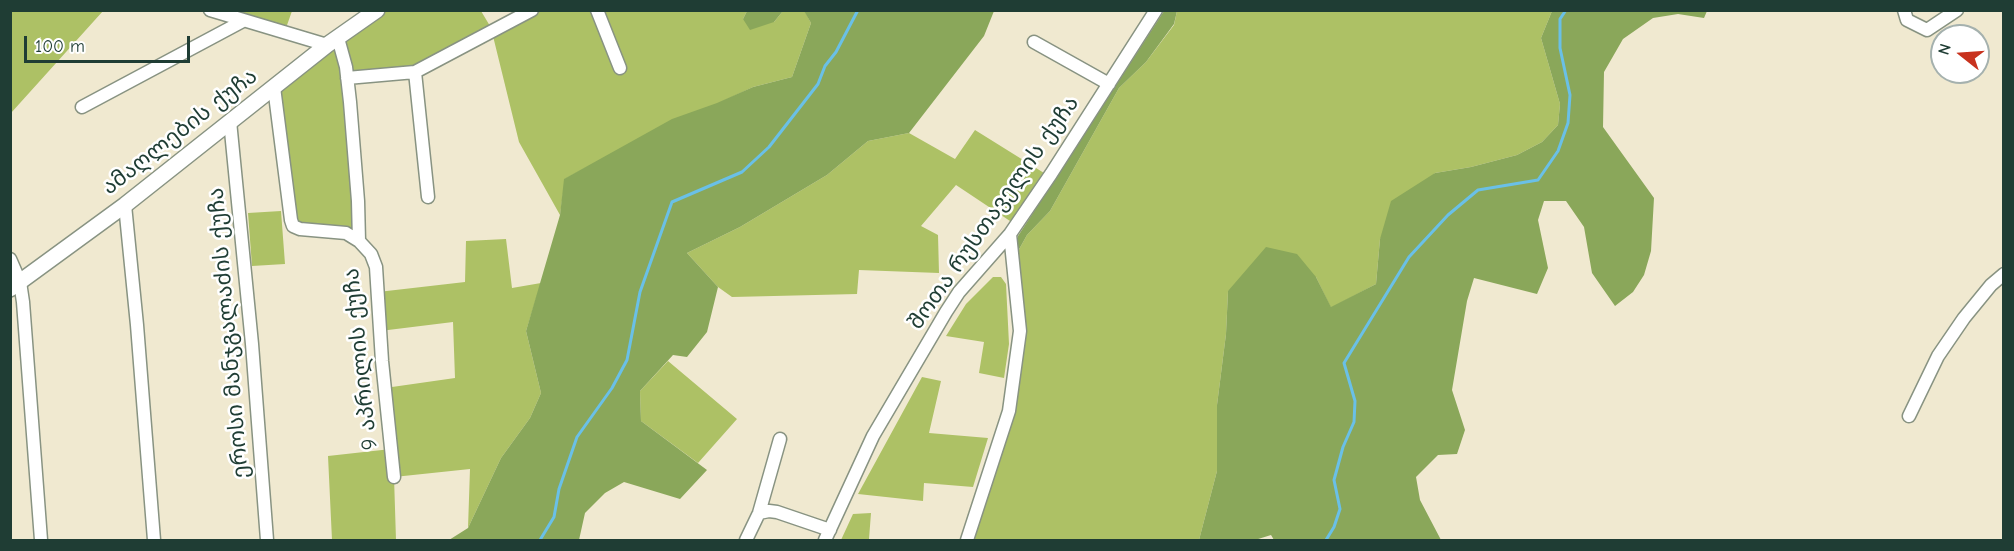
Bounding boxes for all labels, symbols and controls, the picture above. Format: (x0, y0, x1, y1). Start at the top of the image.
scale bar (27, 24, 194, 62)
north arrow (1930, 24, 1990, 84)
text: 100 m (35, 36, 85, 57)
text: N (1935, 42, 1955, 57)
street label: ამაღლების ქუჩა (97, 63, 263, 201)
street label: შოთა რუსთაველის ქუჩა (903, 91, 1085, 335)
street label: ეროსი მანჯგალაძის ქუჩა (203, 187, 255, 479)
street label: 9 აპრილის ქუჩა (338, 267, 384, 451)

